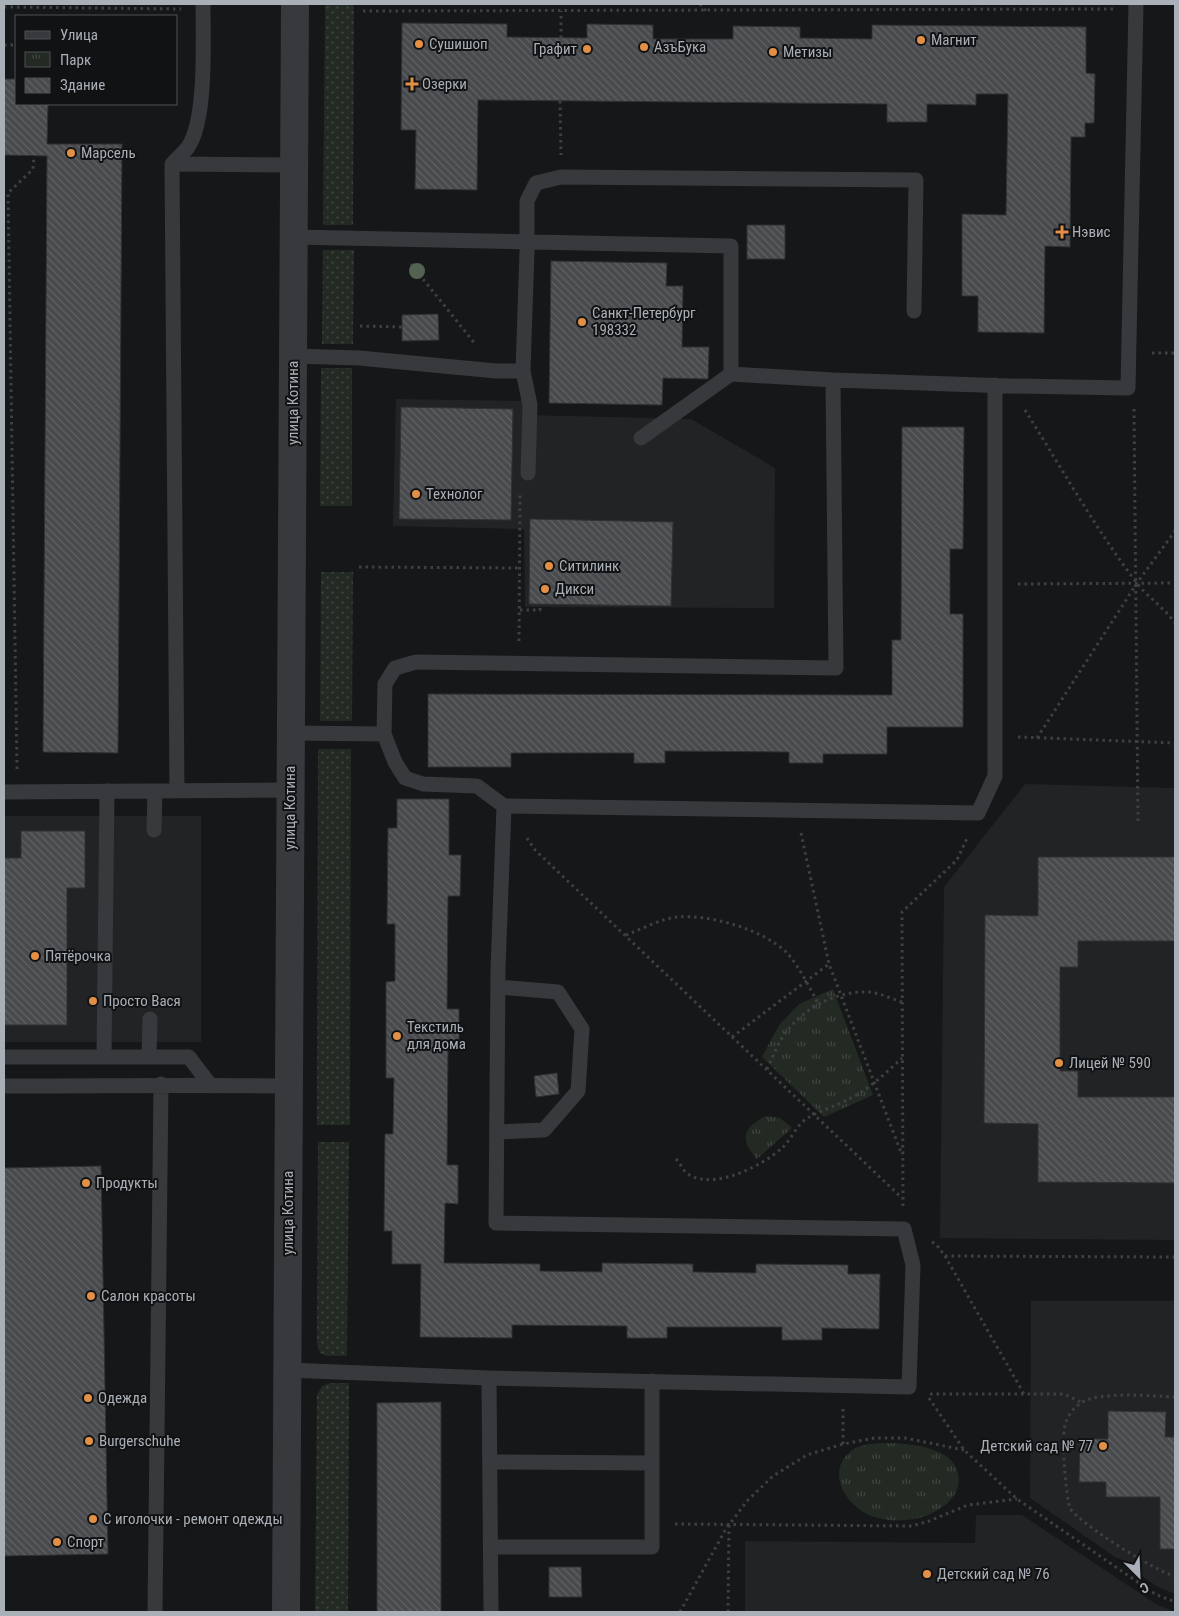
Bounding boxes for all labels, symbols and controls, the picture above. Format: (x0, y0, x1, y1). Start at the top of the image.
legend (15, 15, 178, 105)
text: Улица (60, 26, 98, 44)
place label: Магнит (931, 31, 977, 49)
marker: Магнит (915, 34, 927, 46)
place label: Сушишоп (429, 35, 488, 53)
marker: Сушишоп (413, 38, 425, 50)
place label: АзъБука (654, 38, 706, 56)
place label: Графит (533, 40, 577, 58)
marker: АзъБука (638, 41, 650, 53)
marker: Графит (581, 43, 593, 55)
place label: Метизы (783, 43, 832, 61)
marker: Метизы (767, 46, 779, 58)
text: Парк (60, 51, 91, 69)
place label: Озерки (422, 75, 467, 93)
text: Здание (60, 76, 105, 94)
marker: Озерки (406, 78, 418, 90)
place label: Марсель (81, 144, 136, 162)
marker: Марсель (65, 147, 77, 159)
place label: Нэвис (1072, 223, 1111, 241)
marker: Нэвис (1056, 226, 1068, 238)
place label: Санкт-Петербург 198332 (592, 304, 696, 339)
marker: Санкт-Петербург 198332 (576, 316, 588, 328)
street label: улица Котина (284, 361, 302, 445)
place label: Технолог (426, 485, 483, 503)
marker: Технолог (410, 488, 422, 500)
place label: Ситилинк (559, 557, 619, 575)
marker: Ситилинк (543, 560, 555, 572)
place label: Дикси (555, 580, 594, 598)
marker: Дикси (539, 583, 551, 595)
street label: улица Котина (281, 766, 299, 850)
place label: Пятёрочка (45, 947, 111, 965)
marker: Пятёрочка (29, 950, 41, 962)
place label: Просто Вася (103, 992, 181, 1010)
marker: Просто Вася (87, 995, 99, 1007)
place label: Текстиль для дома (407, 1018, 466, 1053)
marker: Текстиль для дома (391, 1030, 403, 1042)
place label: Лицей № 590 (1069, 1054, 1151, 1072)
marker: Лицей № 590 (1053, 1057, 1065, 1069)
street label: улица Котина (279, 1171, 297, 1255)
place label: Продукты (96, 1174, 158, 1192)
marker: Продукты (80, 1177, 92, 1189)
place label: Салон красоты (101, 1287, 196, 1305)
marker: Салон красоты (85, 1290, 97, 1302)
place label: Одежда (98, 1389, 147, 1407)
marker: Одежда (82, 1392, 94, 1404)
place label: Burgerschuhe (99, 1432, 180, 1450)
marker: Burgerschuhe (83, 1435, 95, 1447)
place label: Детский сад № 77 (980, 1437, 1093, 1455)
marker: Детский сад № 77 (1097, 1440, 1109, 1452)
place label: С иголочки - ремонт одежды (103, 1510, 283, 1528)
marker: С иголочки - ремонт одежды (87, 1513, 99, 1525)
place label: Спорт (67, 1533, 104, 1551)
marker: Спорт (51, 1536, 63, 1548)
north arrow (1114, 1551, 1164, 1601)
place label: Детский сад № 76 (937, 1565, 1050, 1583)
marker: Детский сад № 76 (921, 1568, 933, 1580)
text: С (1137, 1579, 1151, 1597)

